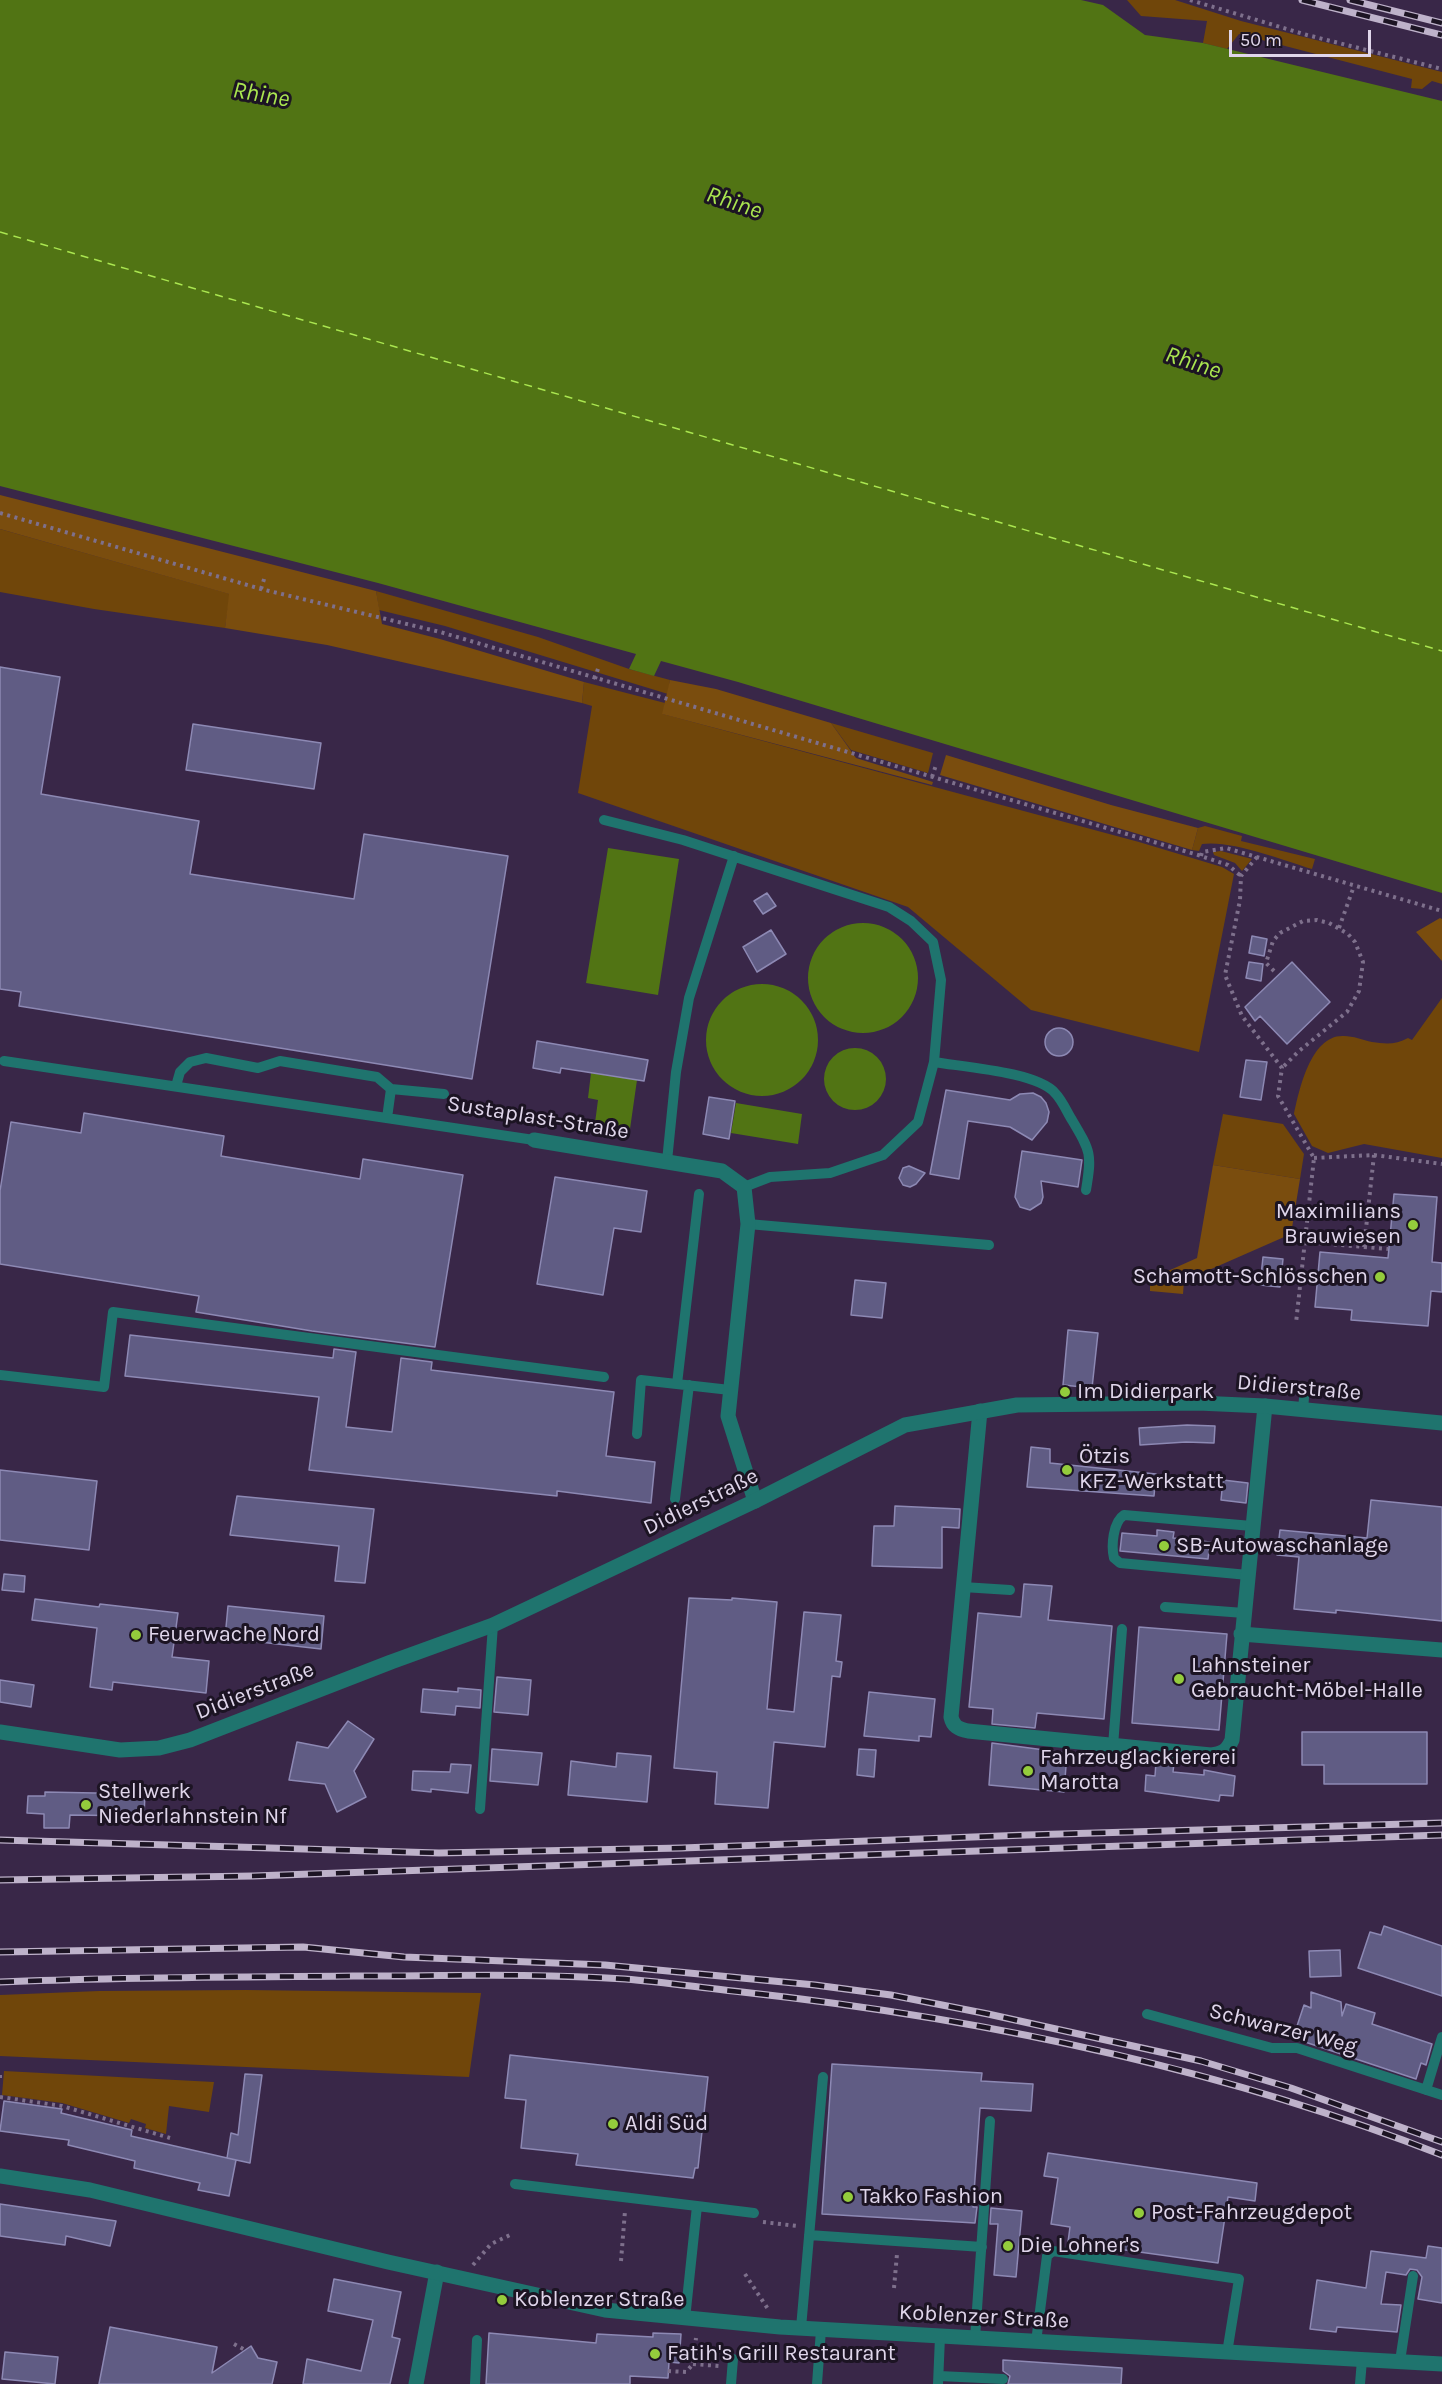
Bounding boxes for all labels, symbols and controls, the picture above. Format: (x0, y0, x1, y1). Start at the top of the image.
scale bar (1232, 18, 1374, 56)
text: 50 m (1240, 29, 1282, 51)
water label: Rhine (230, 76, 292, 114)
water label: Rhine (702, 180, 766, 226)
water label: Rhine (1161, 340, 1225, 386)
street label: Sustaplast-Straße (445, 1091, 631, 1145)
place label: Maximilians Brauwiesen (1276, 1199, 1401, 1250)
marker: Maximilians Brauwiesen (1406, 1218, 1420, 1232)
place label: Schamott-Schlösschen (1133, 1264, 1368, 1290)
marker: Schamott-Schlösschen (1373, 1270, 1387, 1284)
street label: Didierstraße (1236, 1369, 1362, 1407)
place label: Im Didierpark (1077, 1379, 1214, 1405)
marker: Im Didierpark (1058, 1385, 1072, 1399)
place label: Ötzis KFZ-Werkstatt (1079, 1444, 1224, 1496)
street label: Didierstraße (639, 1463, 763, 1541)
marker: Ötzis KFZ-Werkstatt (1060, 1463, 1074, 1477)
place label: SB-Autowaschanlage (1176, 1533, 1388, 1559)
marker: SB-Autowaschanlage (1157, 1539, 1171, 1553)
place label: Feuerwache Nord (148, 1622, 320, 1648)
marker: Feuerwache Nord (129, 1628, 143, 1642)
place label: Lahnsteiner Gebraucht-Möbel-Halle (1191, 1653, 1423, 1705)
street label: Didierstraße (192, 1656, 318, 1726)
marker: Lahnsteiner Gebraucht-Möbel-Halle (1172, 1672, 1186, 1686)
place label: Fahrzeuglackiererei Marotta (1040, 1745, 1237, 1796)
marker: Fahrzeuglackiererei Marotta (1021, 1764, 1035, 1778)
place label: Stellwerk Niederlahnstein Nf (98, 1779, 287, 1831)
marker: Stellwerk Niederlahnstein Nf (79, 1798, 93, 1812)
street label: Schwarzer Weg (1206, 1998, 1360, 2060)
place label: Aldi Süd (625, 2111, 708, 2137)
marker: Aldi Süd (606, 2117, 620, 2131)
place label: Takko Fashion (860, 2184, 1003, 2210)
marker: Takko Fashion (841, 2190, 855, 2204)
place label: Post-Fahrzeugdepot (1151, 2200, 1352, 2226)
marker: Post-Fahrzeugdepot (1132, 2206, 1146, 2220)
place label: Die Lohner's (1020, 2233, 1140, 2259)
marker: Die Lohner's (1001, 2239, 1015, 2253)
place label: Koblenzer Straße (514, 2287, 684, 2313)
marker: Koblenzer Straße (495, 2293, 509, 2307)
street label: Koblenzer Straße (898, 2299, 1070, 2335)
place label: Fatih's Grill Restaurant (667, 2341, 896, 2367)
marker: Fatih's Grill Restaurant (648, 2347, 662, 2361)

